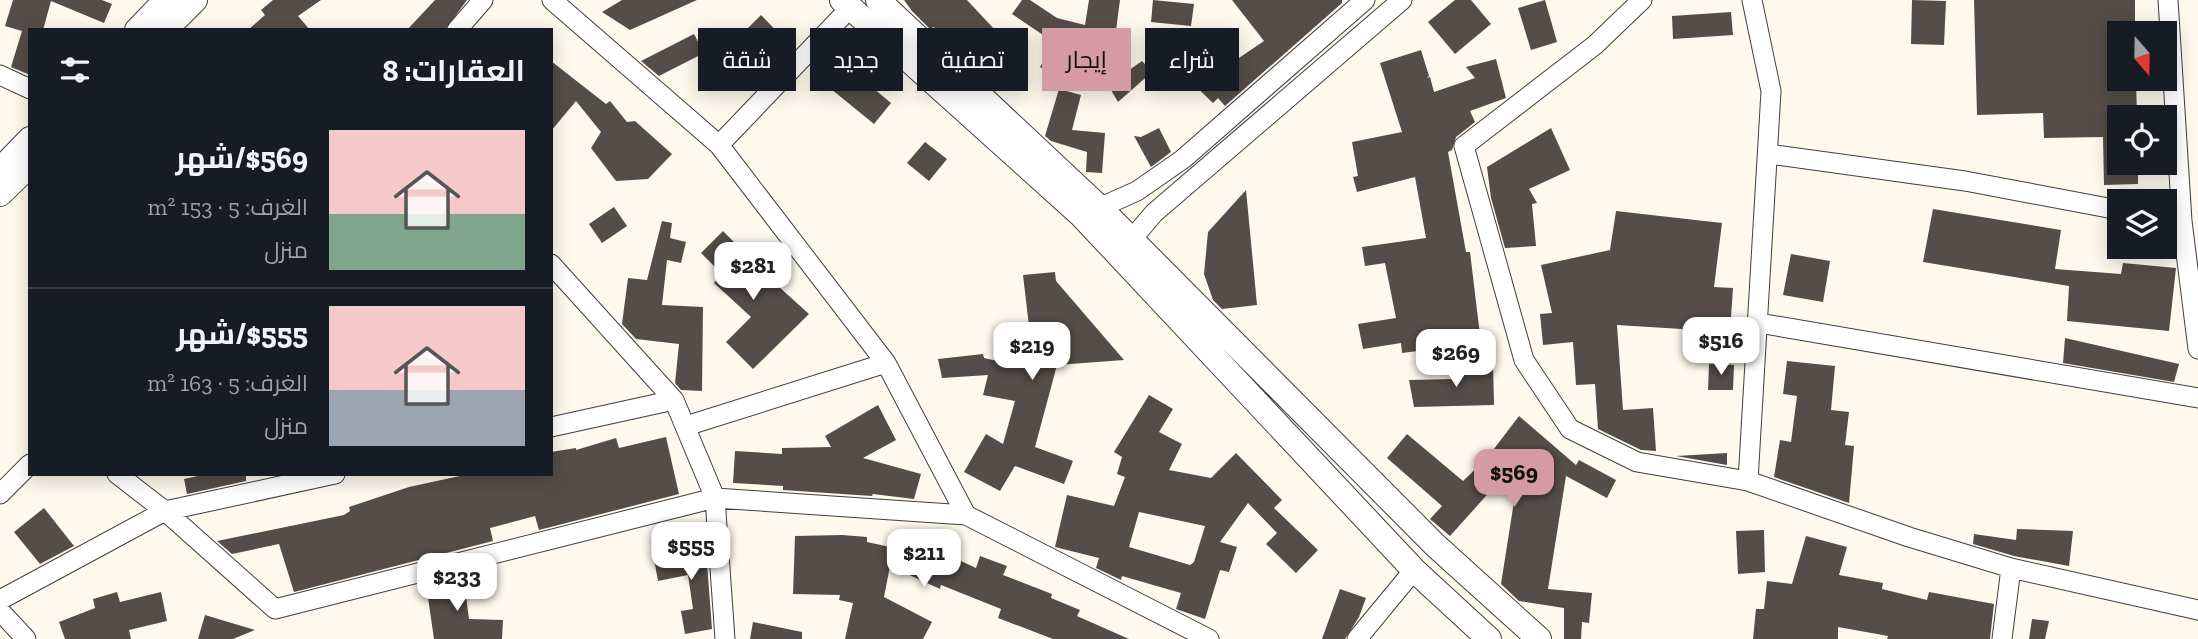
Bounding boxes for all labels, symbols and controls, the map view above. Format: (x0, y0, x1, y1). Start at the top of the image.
north arrow (2107, 21, 2177, 91)
map controls (2107, 21, 2177, 259)
chip: شقة (698, 28, 796, 91)
chip: جديد (810, 28, 903, 91)
chip: تصفية (917, 28, 1028, 91)
chip: إيجار (1042, 28, 1131, 91)
chip: شراء (1145, 28, 1239, 91)
icon: filters (56, 51, 94, 89)
text: العقارات: 8 (383, 53, 525, 89)
button: locate (2107, 105, 2177, 175)
text: $569/شهر (176, 140, 308, 176)
icon: home (385, 158, 469, 242)
button: layers (2107, 189, 2177, 259)
text: الغرف: 5 · 153 m² (148, 193, 308, 221)
text: منزل (264, 236, 308, 264)
pin: $281 (712, 243, 794, 302)
text: $281 (730, 251, 776, 279)
text: $555/شهر (176, 316, 308, 352)
pin: $516 (1680, 318, 1762, 377)
pin: $219 (991, 322, 1073, 382)
text: $516 (1699, 326, 1743, 354)
pin: $269 (1415, 330, 1497, 389)
text: $219 (1009, 331, 1055, 359)
icon: home (385, 334, 469, 418)
text: $269 (1432, 338, 1480, 366)
text: الغرف: 5 · 163 m² (147, 369, 308, 397)
text: منزل (264, 412, 308, 440)
pin: $569 (1473, 449, 1555, 509)
text: $569 (1490, 458, 1538, 486)
pin: $555 (650, 522, 732, 582)
pin: $211 (883, 530, 965, 589)
text: $555 (667, 531, 715, 559)
text: $211 (903, 538, 945, 566)
pin: $233 (416, 554, 498, 613)
text: $233 (433, 562, 481, 590)

